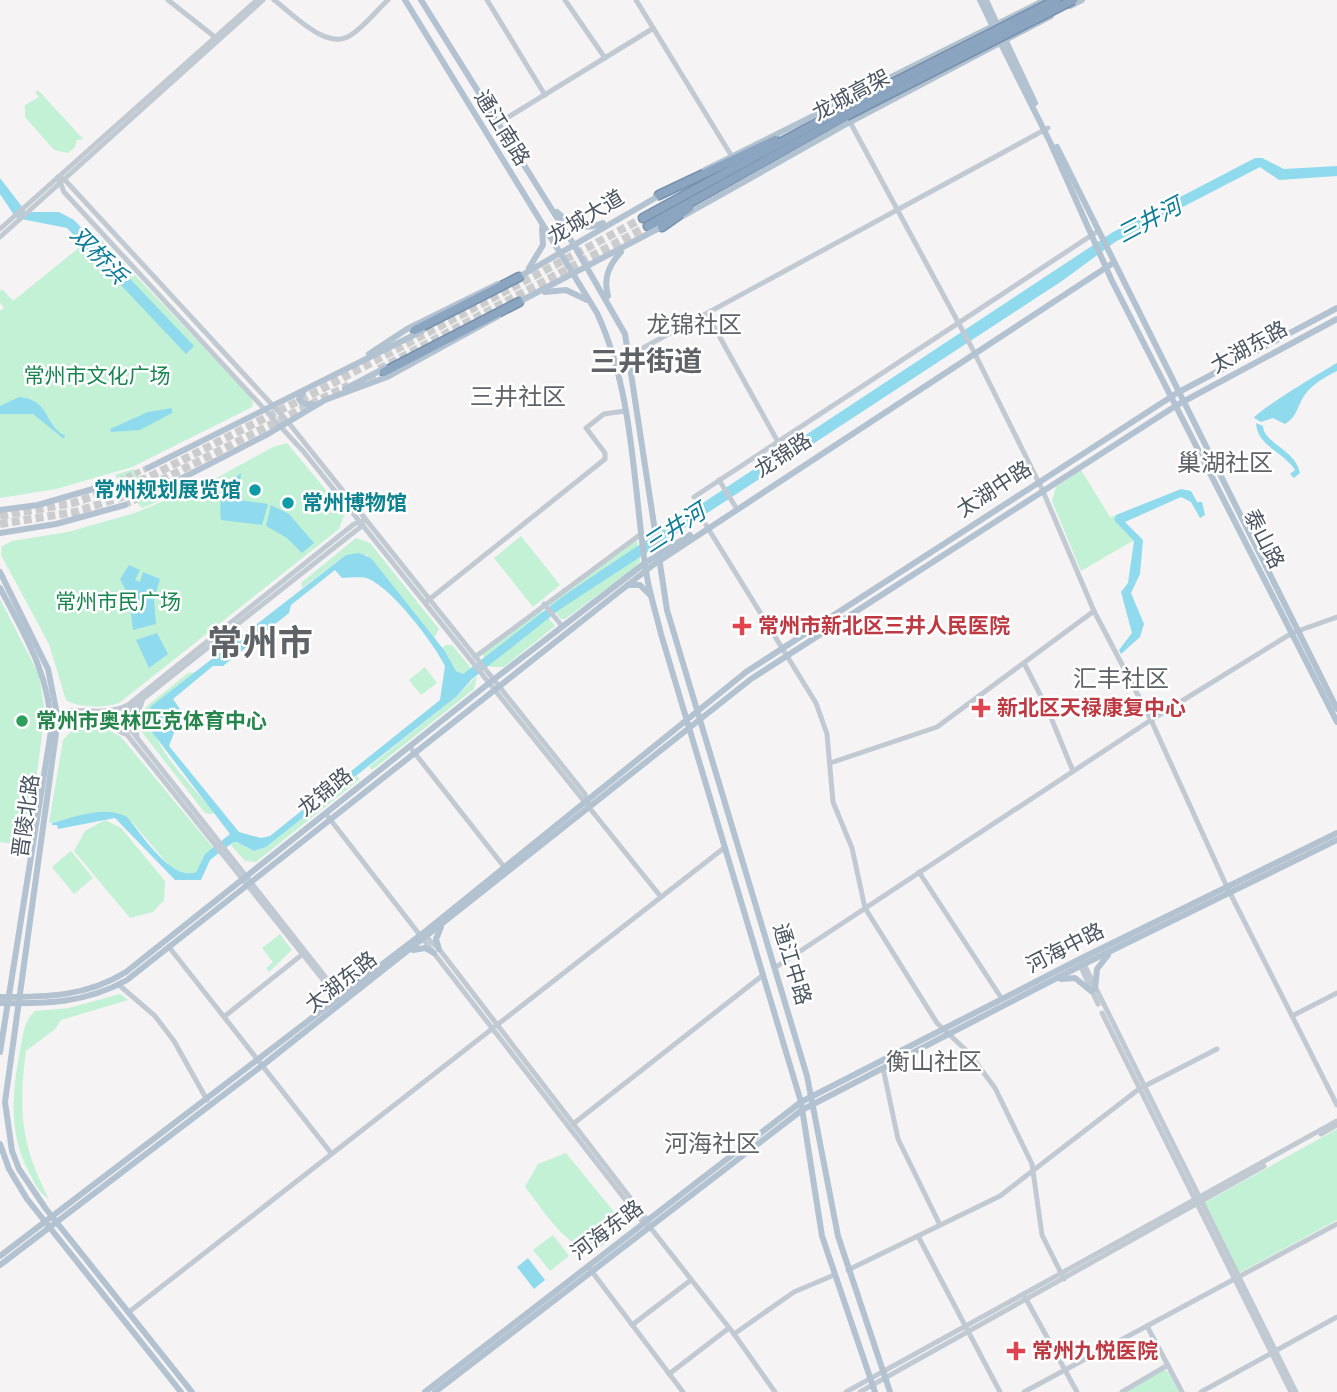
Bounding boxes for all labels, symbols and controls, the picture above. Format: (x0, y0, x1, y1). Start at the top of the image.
street label: 龙城高架 (807, 63, 894, 126)
street label: 通江南路 (469, 85, 536, 171)
street label: 龙城大道 (543, 183, 629, 250)
water label: 三井河 (1111, 189, 1190, 249)
water label: 双桥浜 (65, 220, 135, 291)
district label: 龙锦社区 (646, 309, 742, 340)
street label: 太湖东路 (1205, 314, 1292, 379)
district label: 三井街道 (590, 342, 702, 379)
park label: 常州市文化广场 (24, 362, 171, 389)
district label: 三井社区 (470, 381, 566, 412)
street label: 龙锦路 (749, 426, 816, 483)
district label: 巢湖社区 (1177, 447, 1273, 478)
street label: 太湖中路 (951, 454, 1036, 523)
place label: 常州规划展览馆 (94, 476, 241, 503)
marker: 常州规划展览馆 (247, 482, 263, 498)
place label: 常州博物馆 (302, 489, 407, 516)
water label: 三井河 (637, 494, 714, 559)
marker: 常州博物馆 (280, 495, 296, 511)
street label: 泰山路 (1238, 505, 1291, 573)
park label: 常州市民广场 (55, 588, 181, 615)
place label: 常州市新北区三井人民医院 (758, 612, 1010, 639)
marker: 常州市新北区三井人民医院 (732, 616, 752, 636)
district label: 常州市 (207, 619, 313, 665)
district label: 汇丰社区 (1073, 663, 1169, 694)
place label: 新北区天禄康复中心 (997, 694, 1186, 721)
marker: 新北区天禄康复中心 (971, 698, 991, 718)
place label: 常州市奥林匹克体育中心 (36, 707, 267, 734)
marker: 常州市奥林匹克体育中心 (14, 713, 30, 729)
street label: 龙锦路 (292, 761, 358, 822)
street label: 晋陵北路 (6, 772, 45, 859)
street label: 河海中路 (1021, 916, 1108, 979)
street label: 通江中路 (767, 920, 818, 1008)
street label: 太湖东路 (299, 945, 382, 1018)
district label: 衡山社区 (886, 1046, 982, 1077)
district label: 河海社区 (664, 1128, 760, 1159)
street label: 河海东路 (565, 1194, 648, 1266)
place label: 常州九悦医院 (1032, 1337, 1158, 1364)
marker: 常州九悦医院 (1006, 1341, 1026, 1361)

